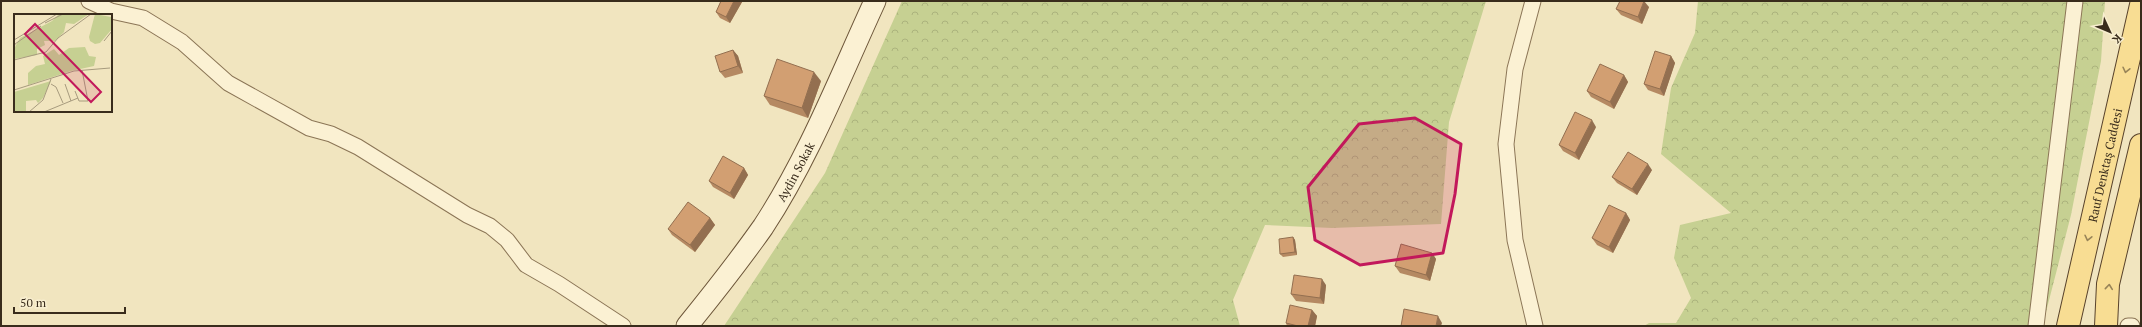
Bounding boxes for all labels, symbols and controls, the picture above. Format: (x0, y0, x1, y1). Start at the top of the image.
north arrow (2090, 12, 2130, 52)
inset map (14, 14, 112, 112)
text: K (2109, 31, 2125, 47)
one-way arrow (2123, 67, 2131, 73)
street label: Rauf Denktaş Caddesi (2084, 106, 2125, 224)
street label: Aydin Sokak (773, 139, 818, 204)
one-way arrow (2084, 234, 2092, 241)
one-way arrow (2104, 284, 2113, 290)
scale bar (14, 289, 125, 315)
text: 50 m (20, 295, 47, 310)

